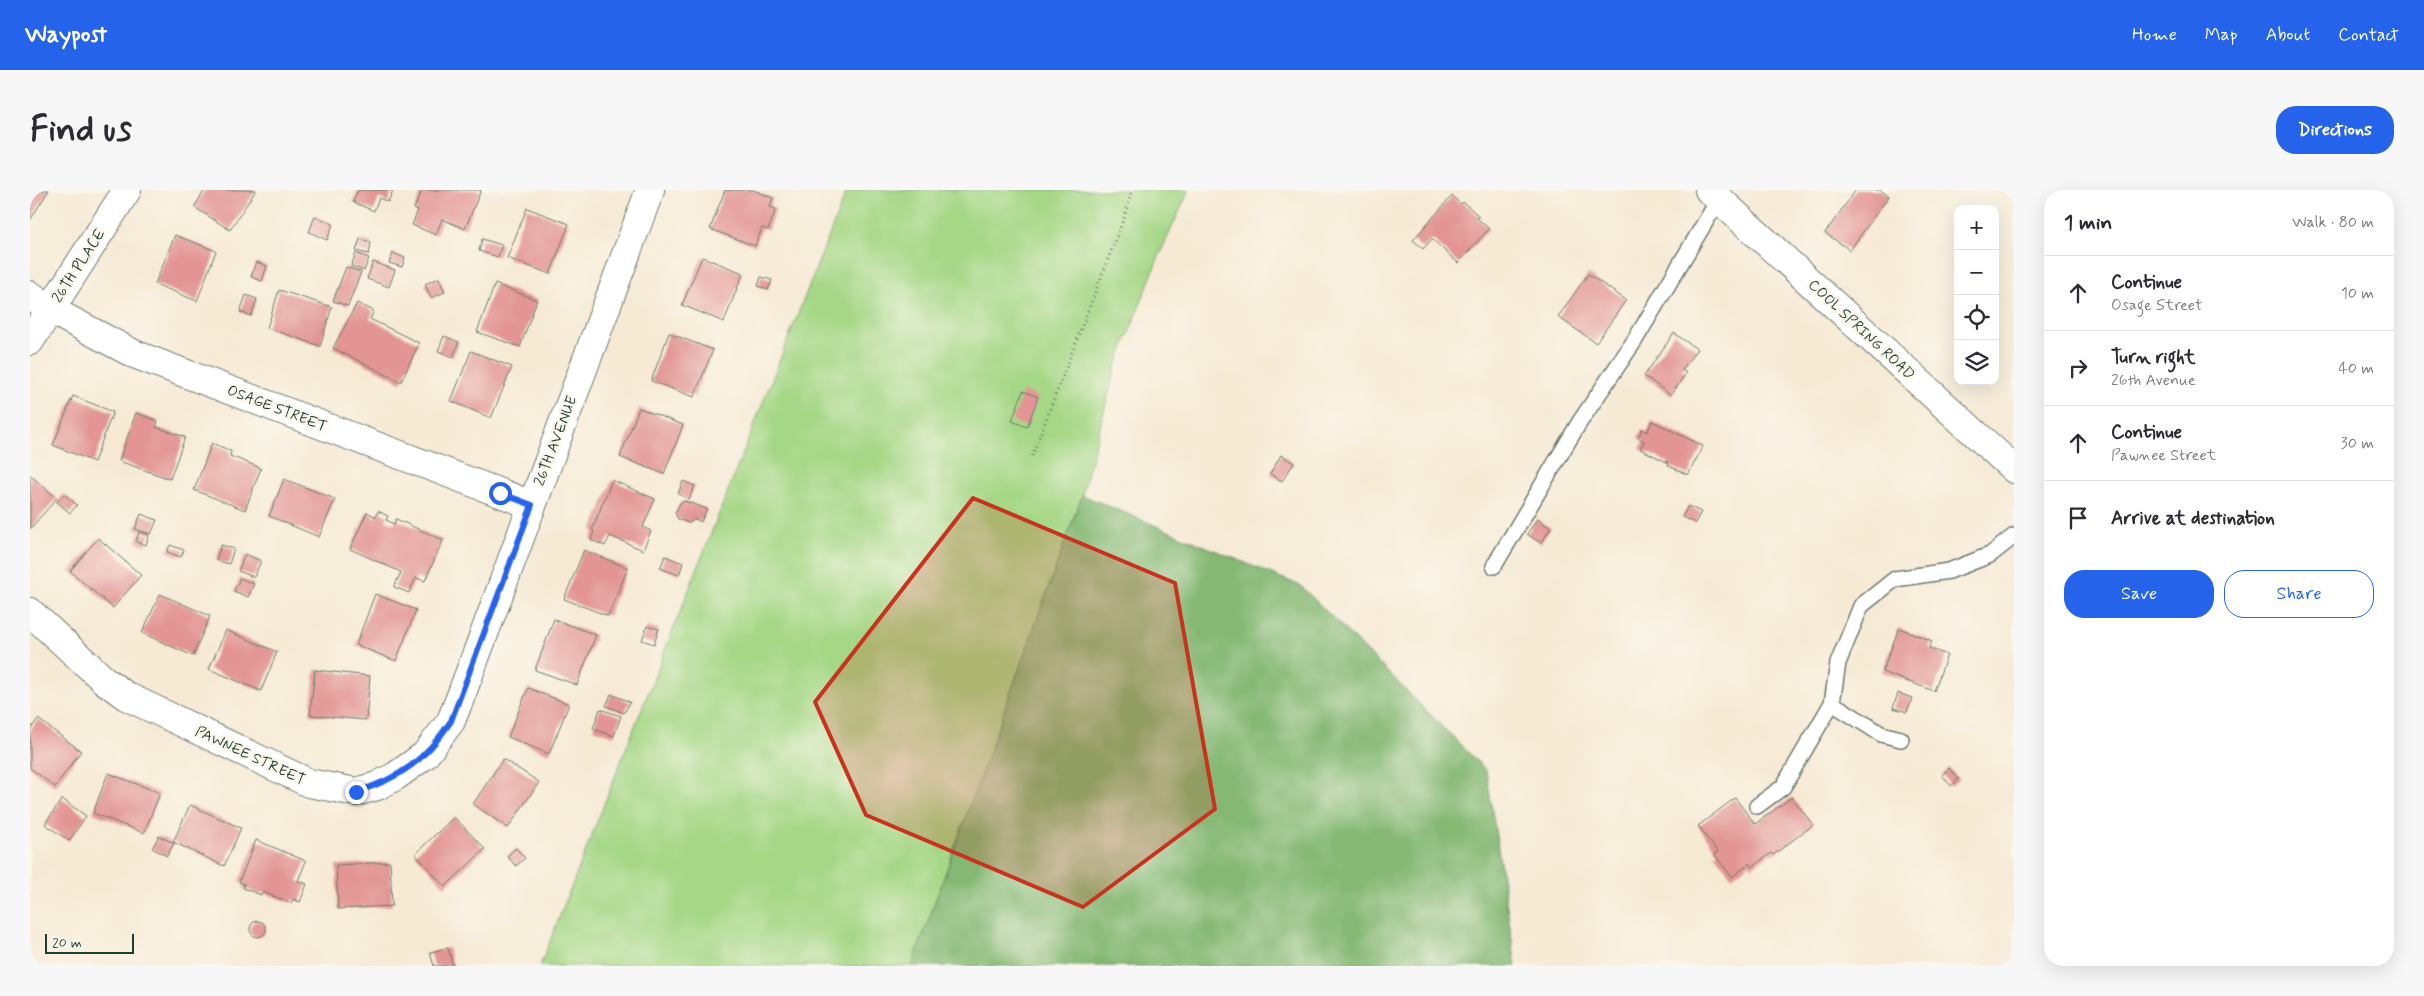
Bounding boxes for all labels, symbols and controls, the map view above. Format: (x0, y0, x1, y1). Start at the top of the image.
text: Waypost (25, 20, 107, 51)
text: Home (2132, 23, 2177, 47)
text: Map (2205, 23, 2238, 47)
text: About (2266, 23, 2310, 47)
text: Contact (2338, 23, 2399, 47)
button: Directions (2276, 106, 2394, 154)
text: Find us (30, 107, 132, 153)
map controls (1954, 205, 1999, 385)
button: + (1954, 205, 1999, 250)
text: 1 min (2064, 209, 2112, 237)
text: Walk · 80 m (2292, 212, 2374, 233)
street label: 26TH PLACE (48, 225, 110, 307)
button: − (1954, 250, 1999, 295)
text: Continue (2111, 270, 2182, 295)
street label: COOL SPRING ROAD (1803, 275, 1919, 385)
icon: ahead (2064, 279, 2092, 307)
text: 10 m (2341, 283, 2374, 304)
button: locate (1954, 295, 1999, 340)
text: Osage Street (2111, 295, 2203, 316)
button: layers (1954, 340, 1999, 385)
text: Turn right (2111, 345, 2195, 370)
icon: right (2064, 354, 2092, 382)
text: 40 m (2338, 358, 2374, 379)
text: 26th Avenue (2111, 370, 2196, 391)
street label: OSAGE STREET (224, 381, 330, 437)
street label: 26TH AVENUE (530, 393, 582, 489)
text: Continue (2111, 420, 2182, 445)
icon: ahead (2064, 429, 2092, 457)
text: 30 m (2341, 433, 2374, 454)
text: Pawnee Street (2111, 445, 2216, 466)
route start (489, 482, 512, 505)
icon: arrive (2064, 504, 2092, 532)
text: Arrive at destination (2111, 506, 2275, 531)
button: Save (2064, 570, 2214, 618)
button: Share (2224, 570, 2374, 618)
street label: PAWNEE STREET (192, 722, 309, 790)
route end (345, 781, 368, 804)
scale bar (45, 931, 134, 954)
text: 20 m (52, 934, 82, 952)

